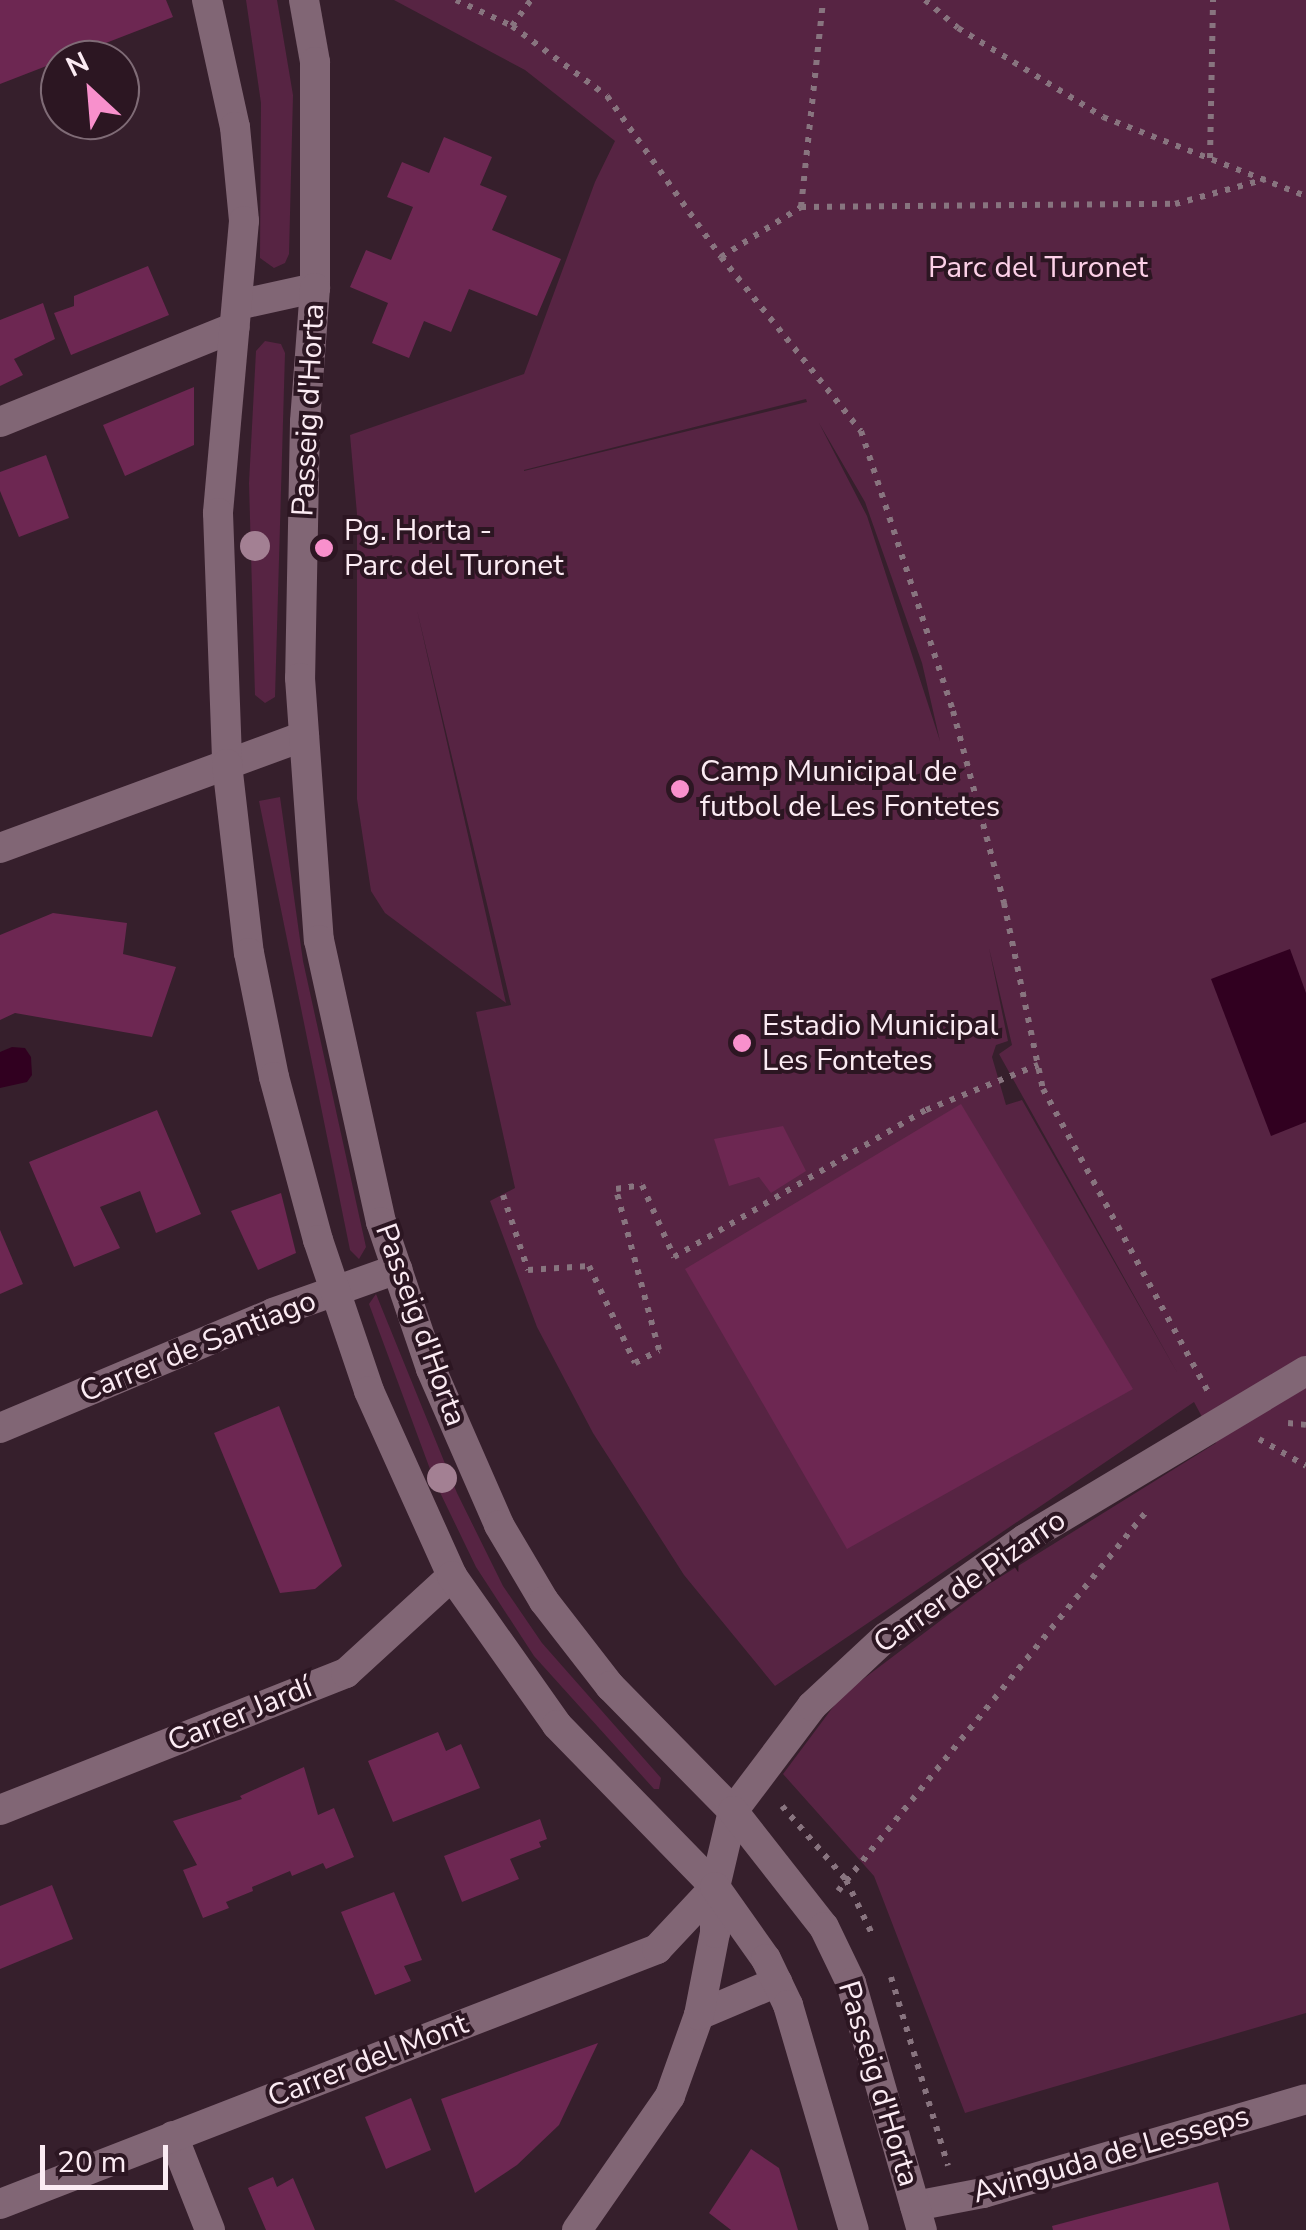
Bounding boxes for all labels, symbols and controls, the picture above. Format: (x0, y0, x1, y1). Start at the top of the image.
north arrow (40, 40, 140, 140)
text: N (60, 43, 95, 87)
park label: Parc del Turonet (928, 250, 1148, 286)
street label: Passeig d'Horta (285, 303, 333, 517)
place label: Pg. Horta - Parc del Turonet (344, 513, 564, 584)
marker: Pg. Horta - Parc del Turonet (313, 537, 335, 559)
place label: Camp Municipal de futbol de Les Fontetes (700, 754, 1000, 824)
marker: Camp Municipal de futbol de Les Fontetes (669, 778, 691, 800)
place label: Estadio Municipal Les Fontetes (762, 1008, 998, 1078)
marker: Estadio Municipal Les Fontetes (731, 1032, 753, 1054)
street label: Passeig d'Horta (367, 1219, 473, 1431)
street label: Carrer de Santiago (75, 1283, 321, 1411)
street label: Carrer de Pizarro (867, 1502, 1073, 1662)
street label: Carrer Jardí (163, 1670, 317, 1760)
street label: Passeig d'Horta (830, 1977, 926, 2191)
street label: Carrer del Mont (263, 2006, 473, 2116)
street label: Avinguda de Lesseps (969, 2098, 1253, 2212)
scale bar (45, 2125, 172, 2187)
text: 20 m (57, 2142, 126, 2183)

